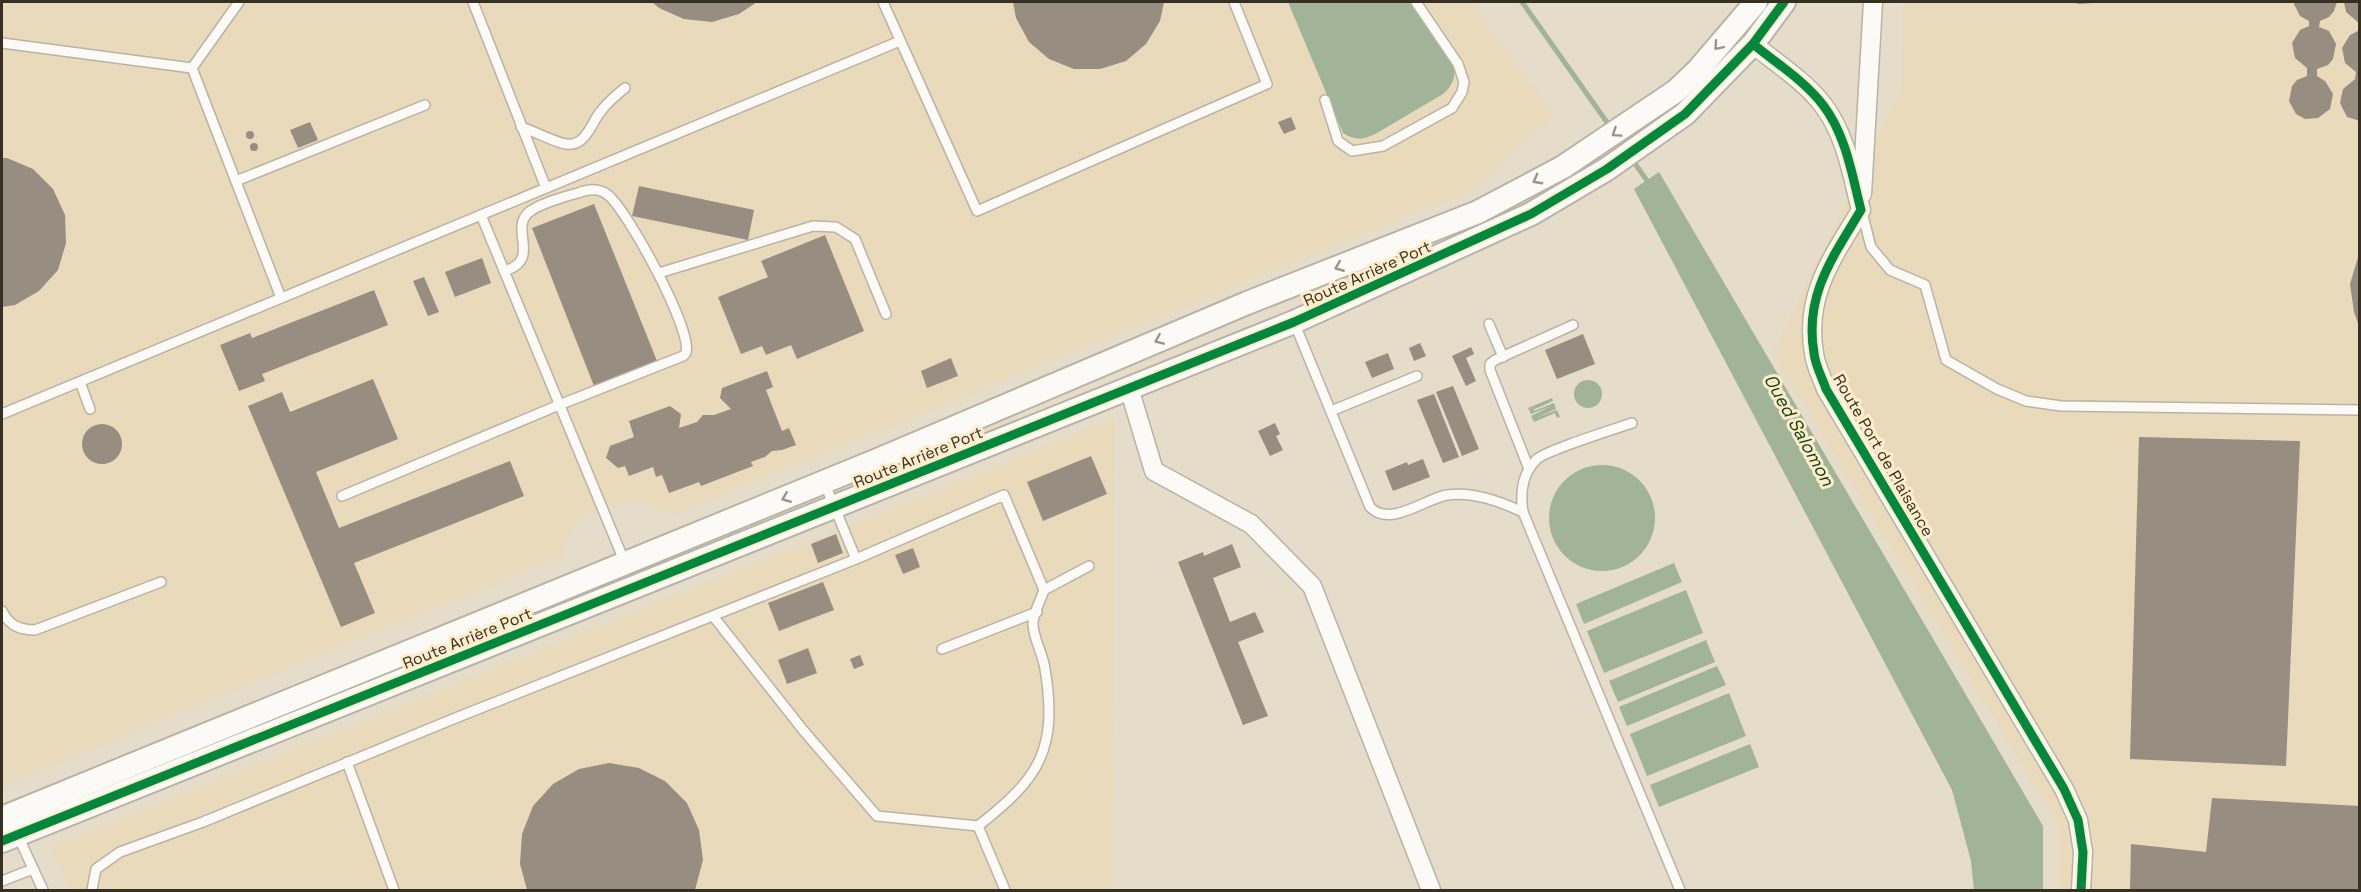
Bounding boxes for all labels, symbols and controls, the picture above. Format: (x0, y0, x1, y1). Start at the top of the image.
one-way arrow (1714, 39, 1725, 50)
one-way arrow (1612, 125, 1623, 136)
one-way arrow (1532, 173, 1543, 185)
street label: Route Arrière Port (1300, 236, 1434, 311)
one-way arrow (1335, 259, 1345, 272)
one-way arrow (1154, 333, 1165, 345)
water label: Oued Salomon (1759, 370, 1840, 491)
street label: Route Port de Plaisance (1828, 370, 1939, 540)
street label: Route Arrière Port (850, 422, 986, 493)
one-way arrow (781, 491, 792, 503)
street label: Route Arrière Port (399, 603, 535, 674)

